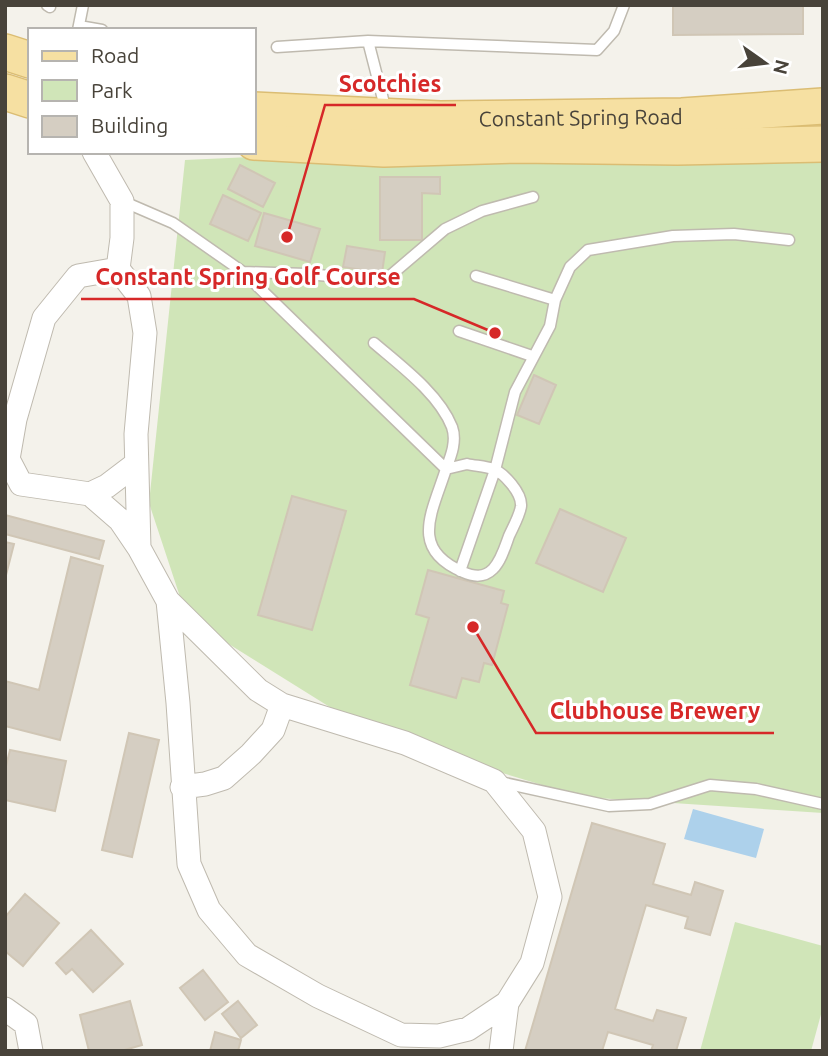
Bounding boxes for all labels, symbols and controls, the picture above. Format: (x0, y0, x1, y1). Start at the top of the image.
legend (28, 28, 256, 154)
north arrow (730, 28, 800, 98)
text: Road (91, 43, 139, 67)
text: N (769, 58, 794, 77)
callout: Scotchies (325, 61, 456, 105)
text: Scotchies (339, 71, 441, 96)
text: Park (91, 78, 133, 102)
street label: Constant Spring Road (479, 104, 683, 131)
text: Building (91, 113, 168, 137)
callout: Constant Spring Golf Course (81, 255, 414, 299)
text: Constant Spring Golf Course (95, 264, 401, 289)
callout: Clubhouse Brewery (536, 689, 774, 733)
text: Clubhouse Brewery (550, 698, 760, 723)

